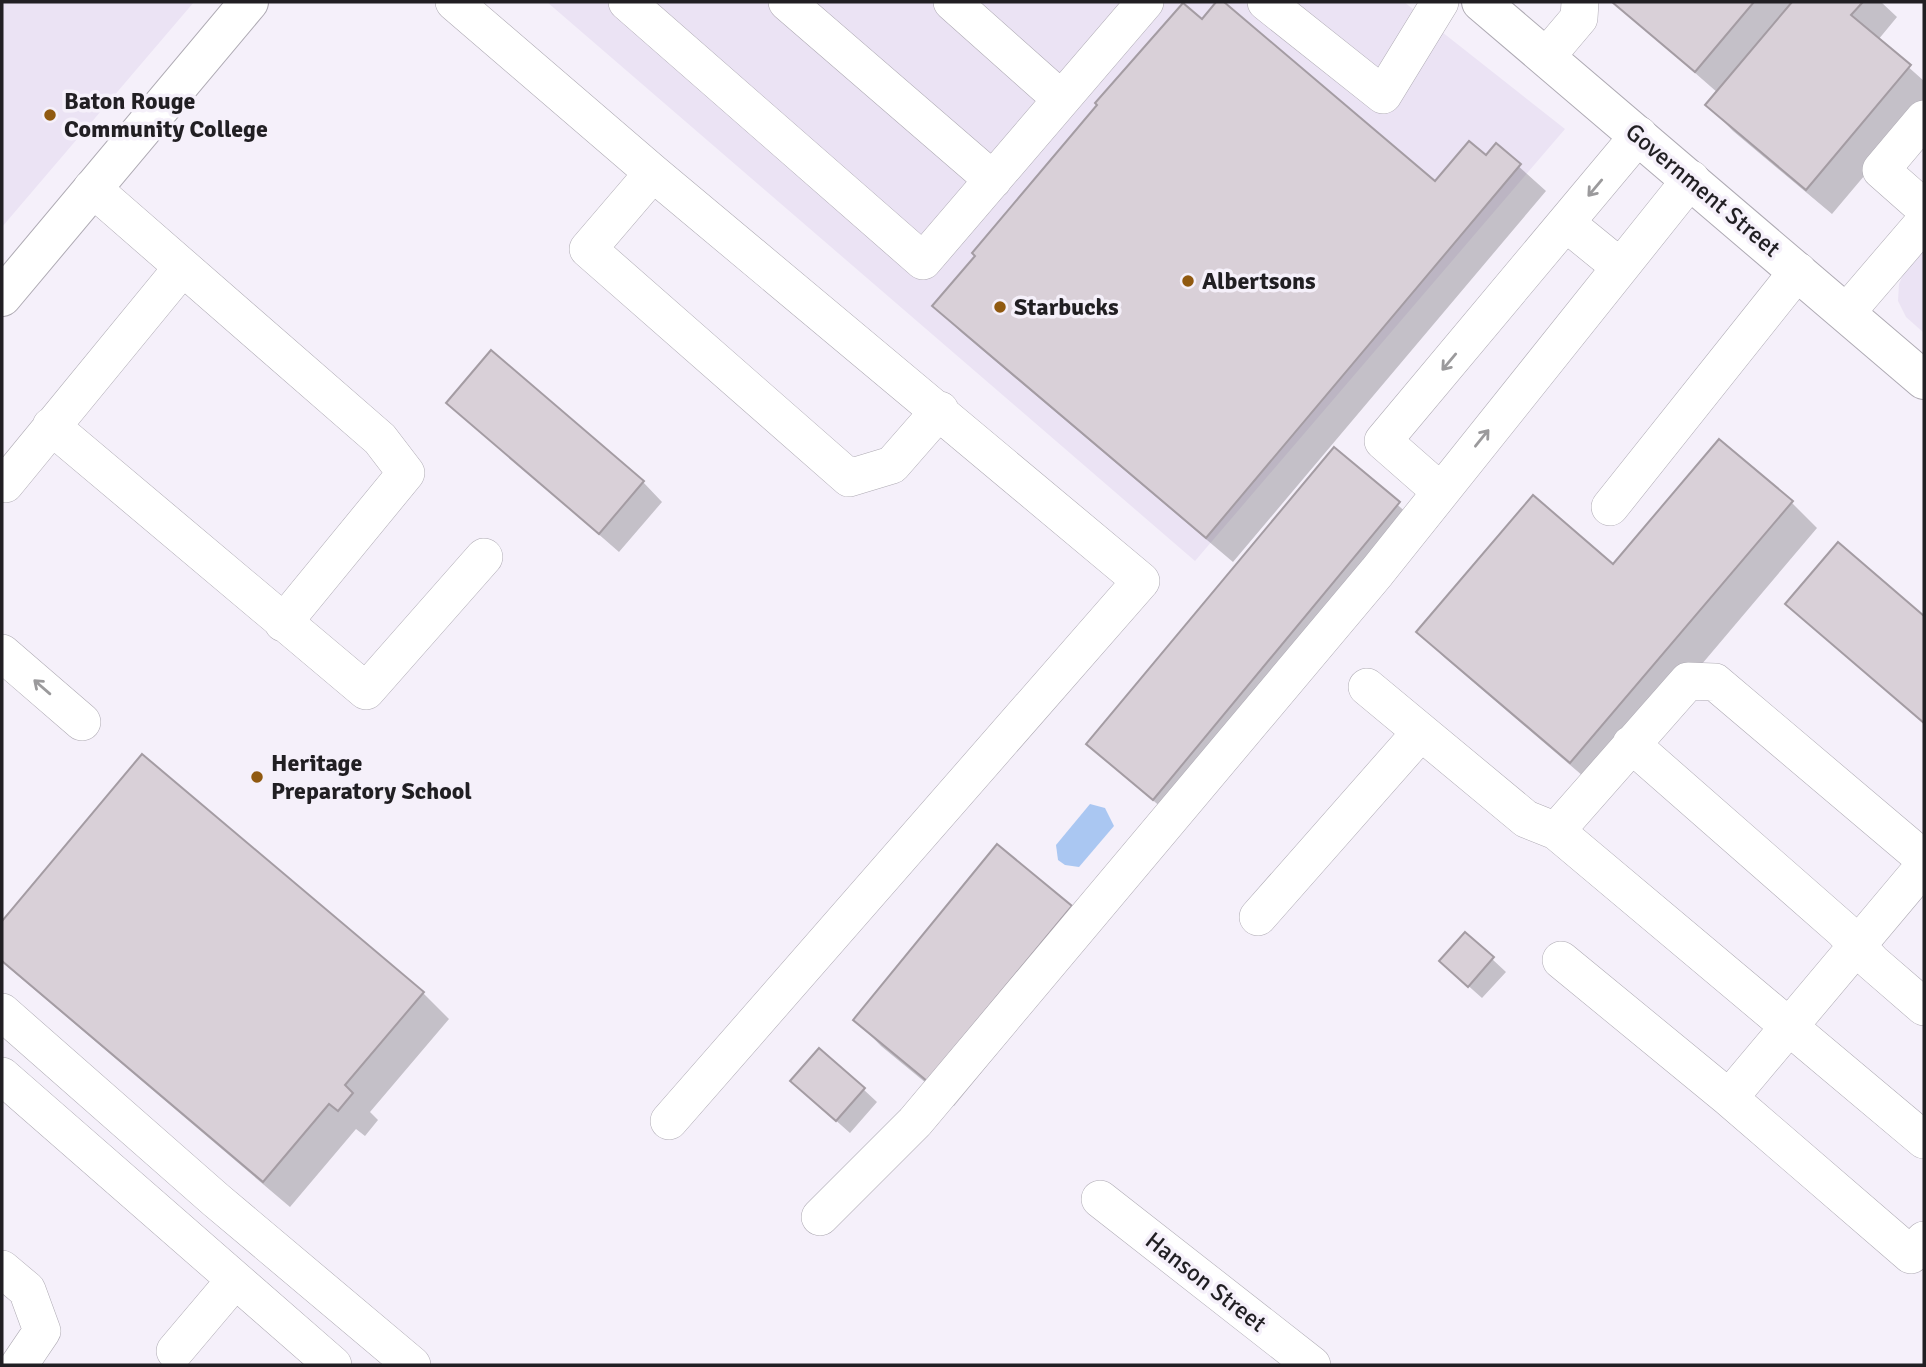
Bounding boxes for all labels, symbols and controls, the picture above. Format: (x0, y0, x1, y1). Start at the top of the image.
place label: Baton Rouge Community College (64, 86, 268, 144)
marker: Baton Rouge Community College (42, 107, 58, 123)
street label: Government Street (1620, 117, 1786, 263)
one-way arrow (1587, 178, 1603, 196)
place label: Albertsons (1202, 266, 1316, 296)
marker: Albertsons (1180, 273, 1196, 289)
place label: Starbucks (1014, 292, 1119, 322)
marker: Starbucks (992, 299, 1008, 315)
one-way arrow (1441, 353, 1457, 371)
one-way arrow (1475, 429, 1490, 447)
one-way arrow (33, 679, 51, 695)
place label: Heritage Preparatory School (271, 748, 472, 806)
marker: Heritage Preparatory School (249, 769, 265, 785)
street label: Hanson Street (1139, 1225, 1273, 1339)

